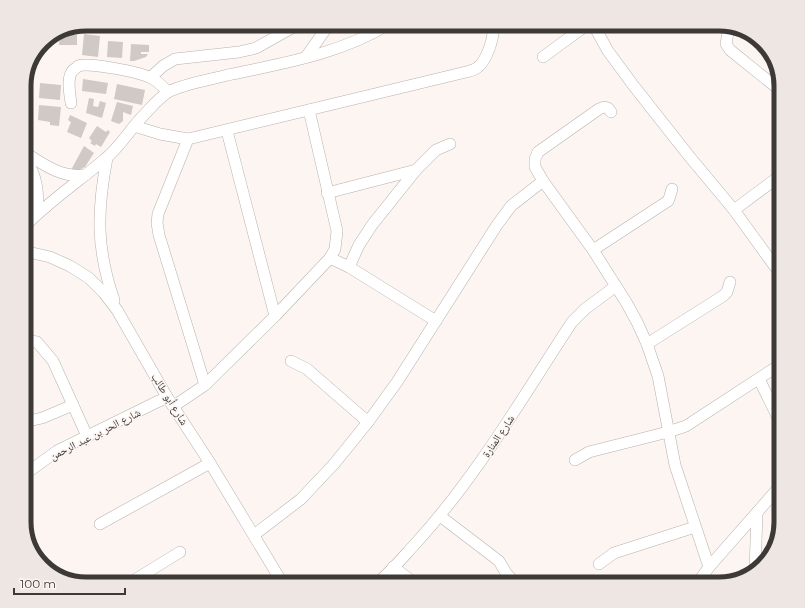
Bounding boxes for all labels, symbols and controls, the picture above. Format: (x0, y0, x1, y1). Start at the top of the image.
street label: شارع أبو طالب (148, 370, 192, 428)
street label: شارع الحر بن عبد الرحمن (47, 405, 143, 463)
street label: شارع المنارة (479, 412, 517, 460)
scale bar (14, 570, 125, 596)
text: 100 m (20, 576, 56, 591)

